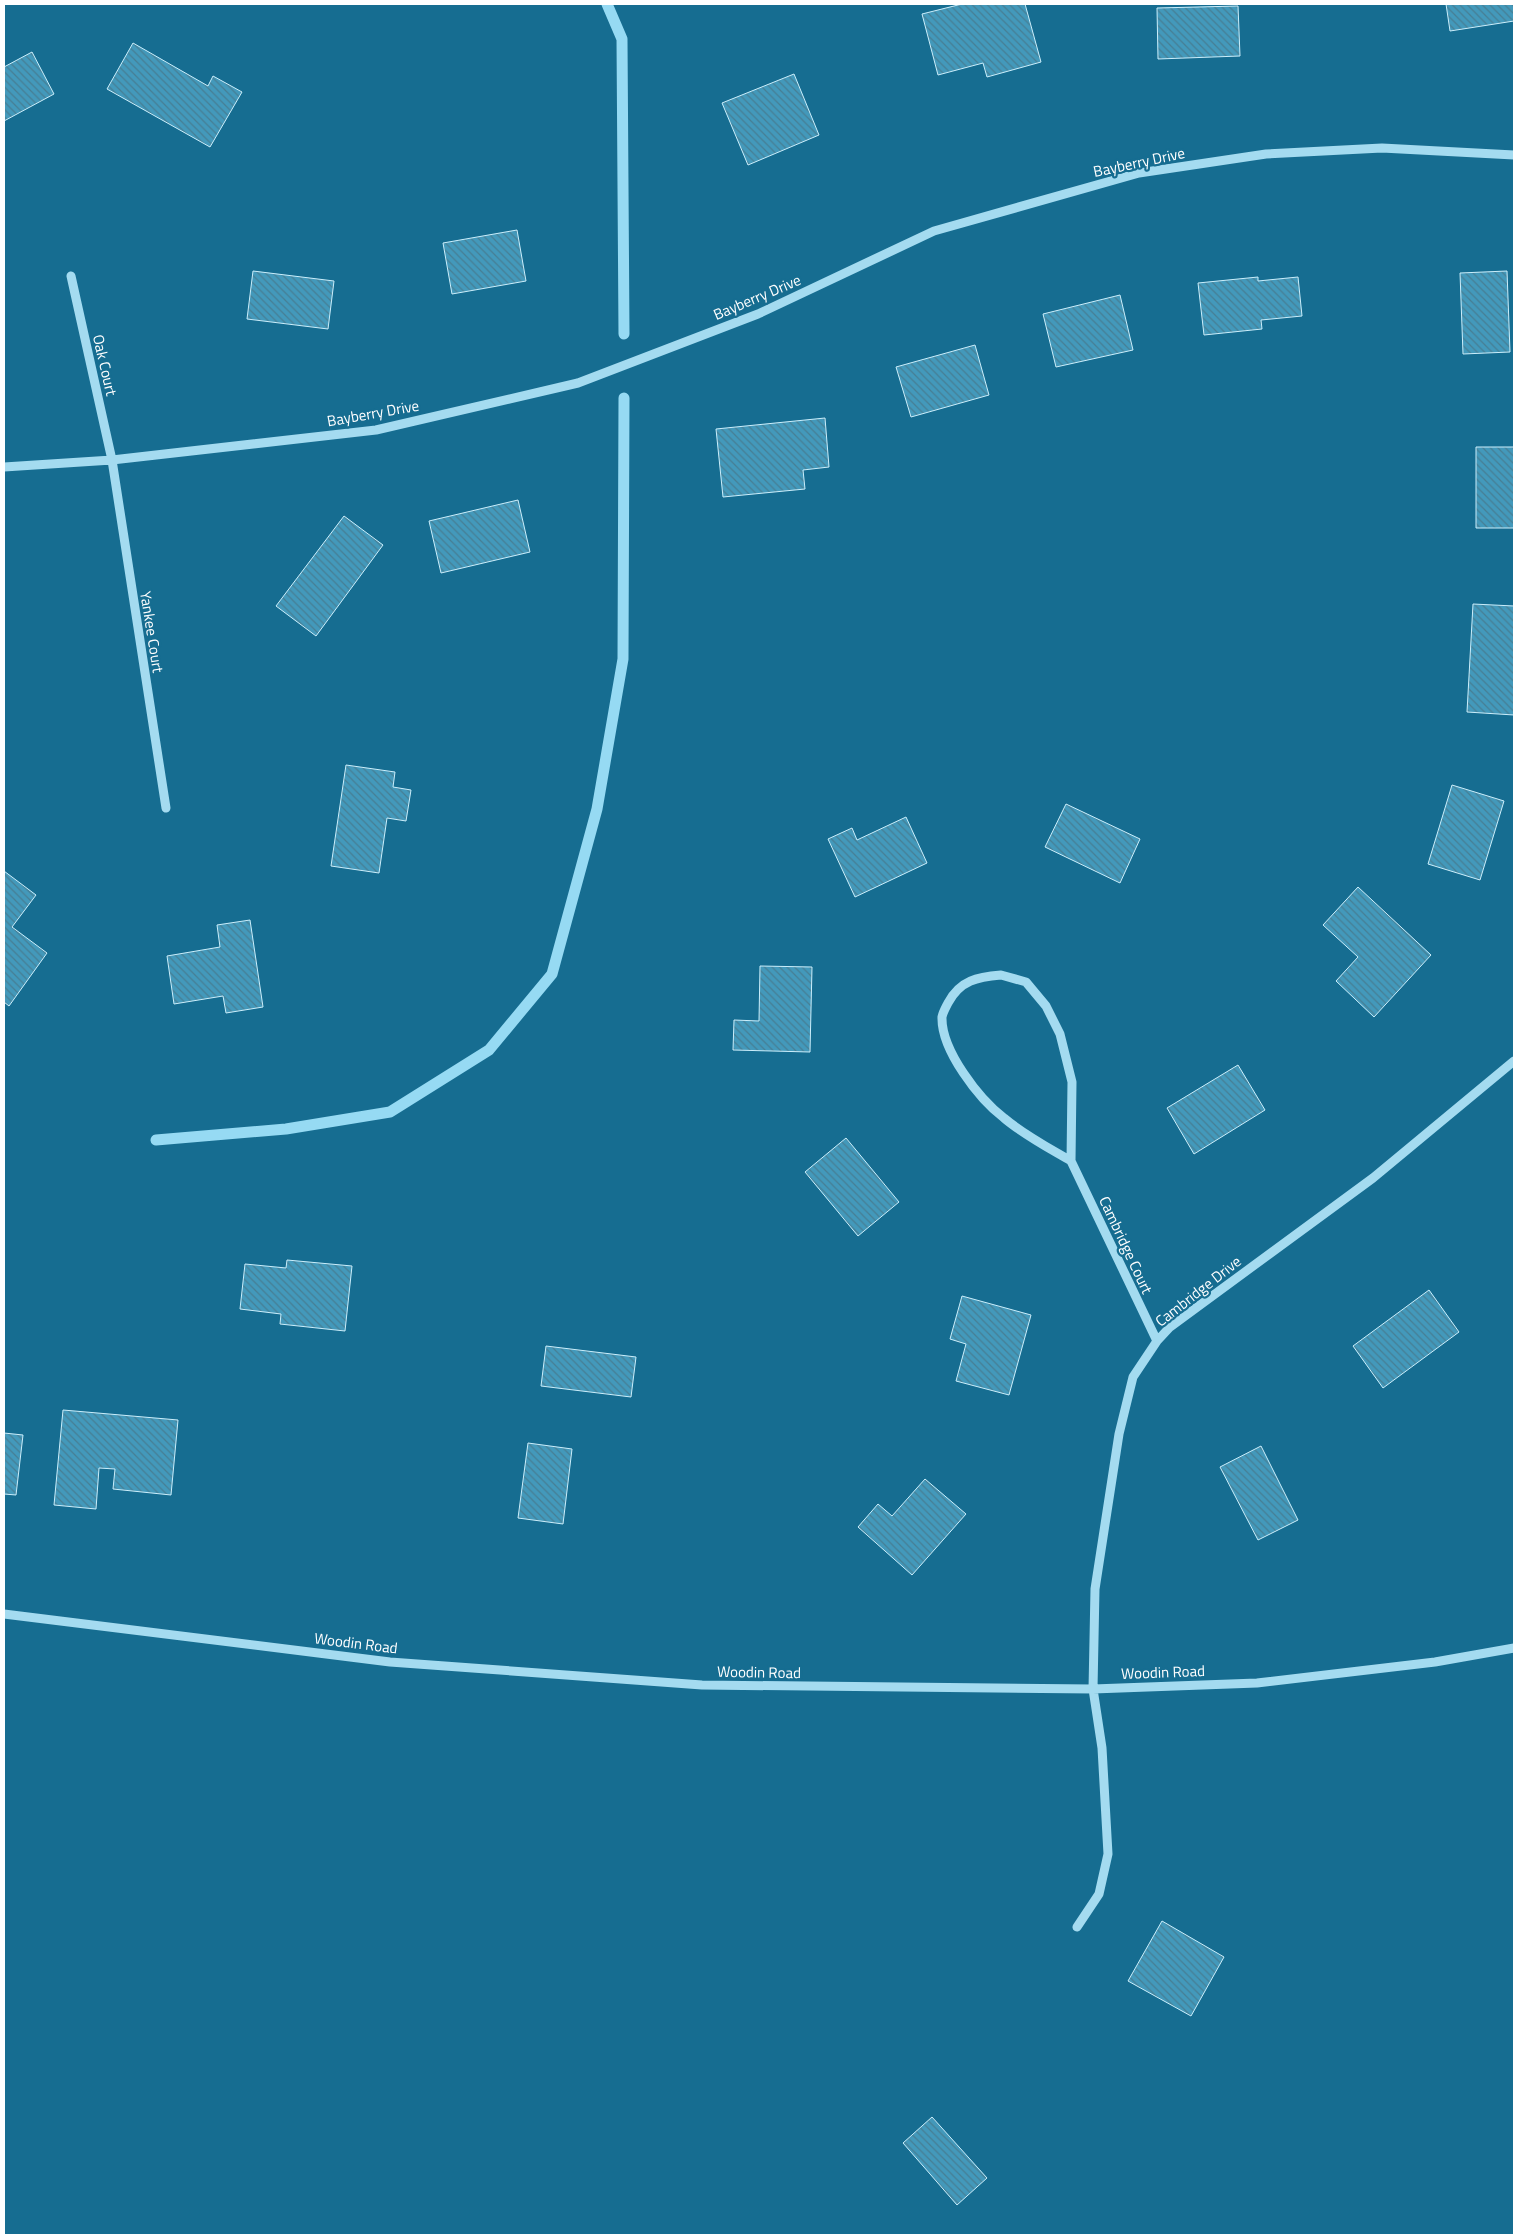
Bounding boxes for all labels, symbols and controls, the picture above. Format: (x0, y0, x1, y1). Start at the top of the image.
street label: Bayberry Drive (1091, 141, 1187, 183)
street label: Bayberry Drive (710, 268, 804, 326)
street label: Oak Court (87, 332, 123, 399)
street label: Bayberry Drive (325, 394, 421, 432)
street label: Yankee Court (134, 589, 170, 675)
street label: Cambridge Court (1093, 1192, 1159, 1298)
street label: Cambridge Drive (1150, 1250, 1246, 1332)
street label: Woodin Road (313, 1626, 399, 1660)
street label: Woodin Road (1121, 1659, 1205, 1685)
street label: Woodin Road (717, 1660, 801, 1684)

